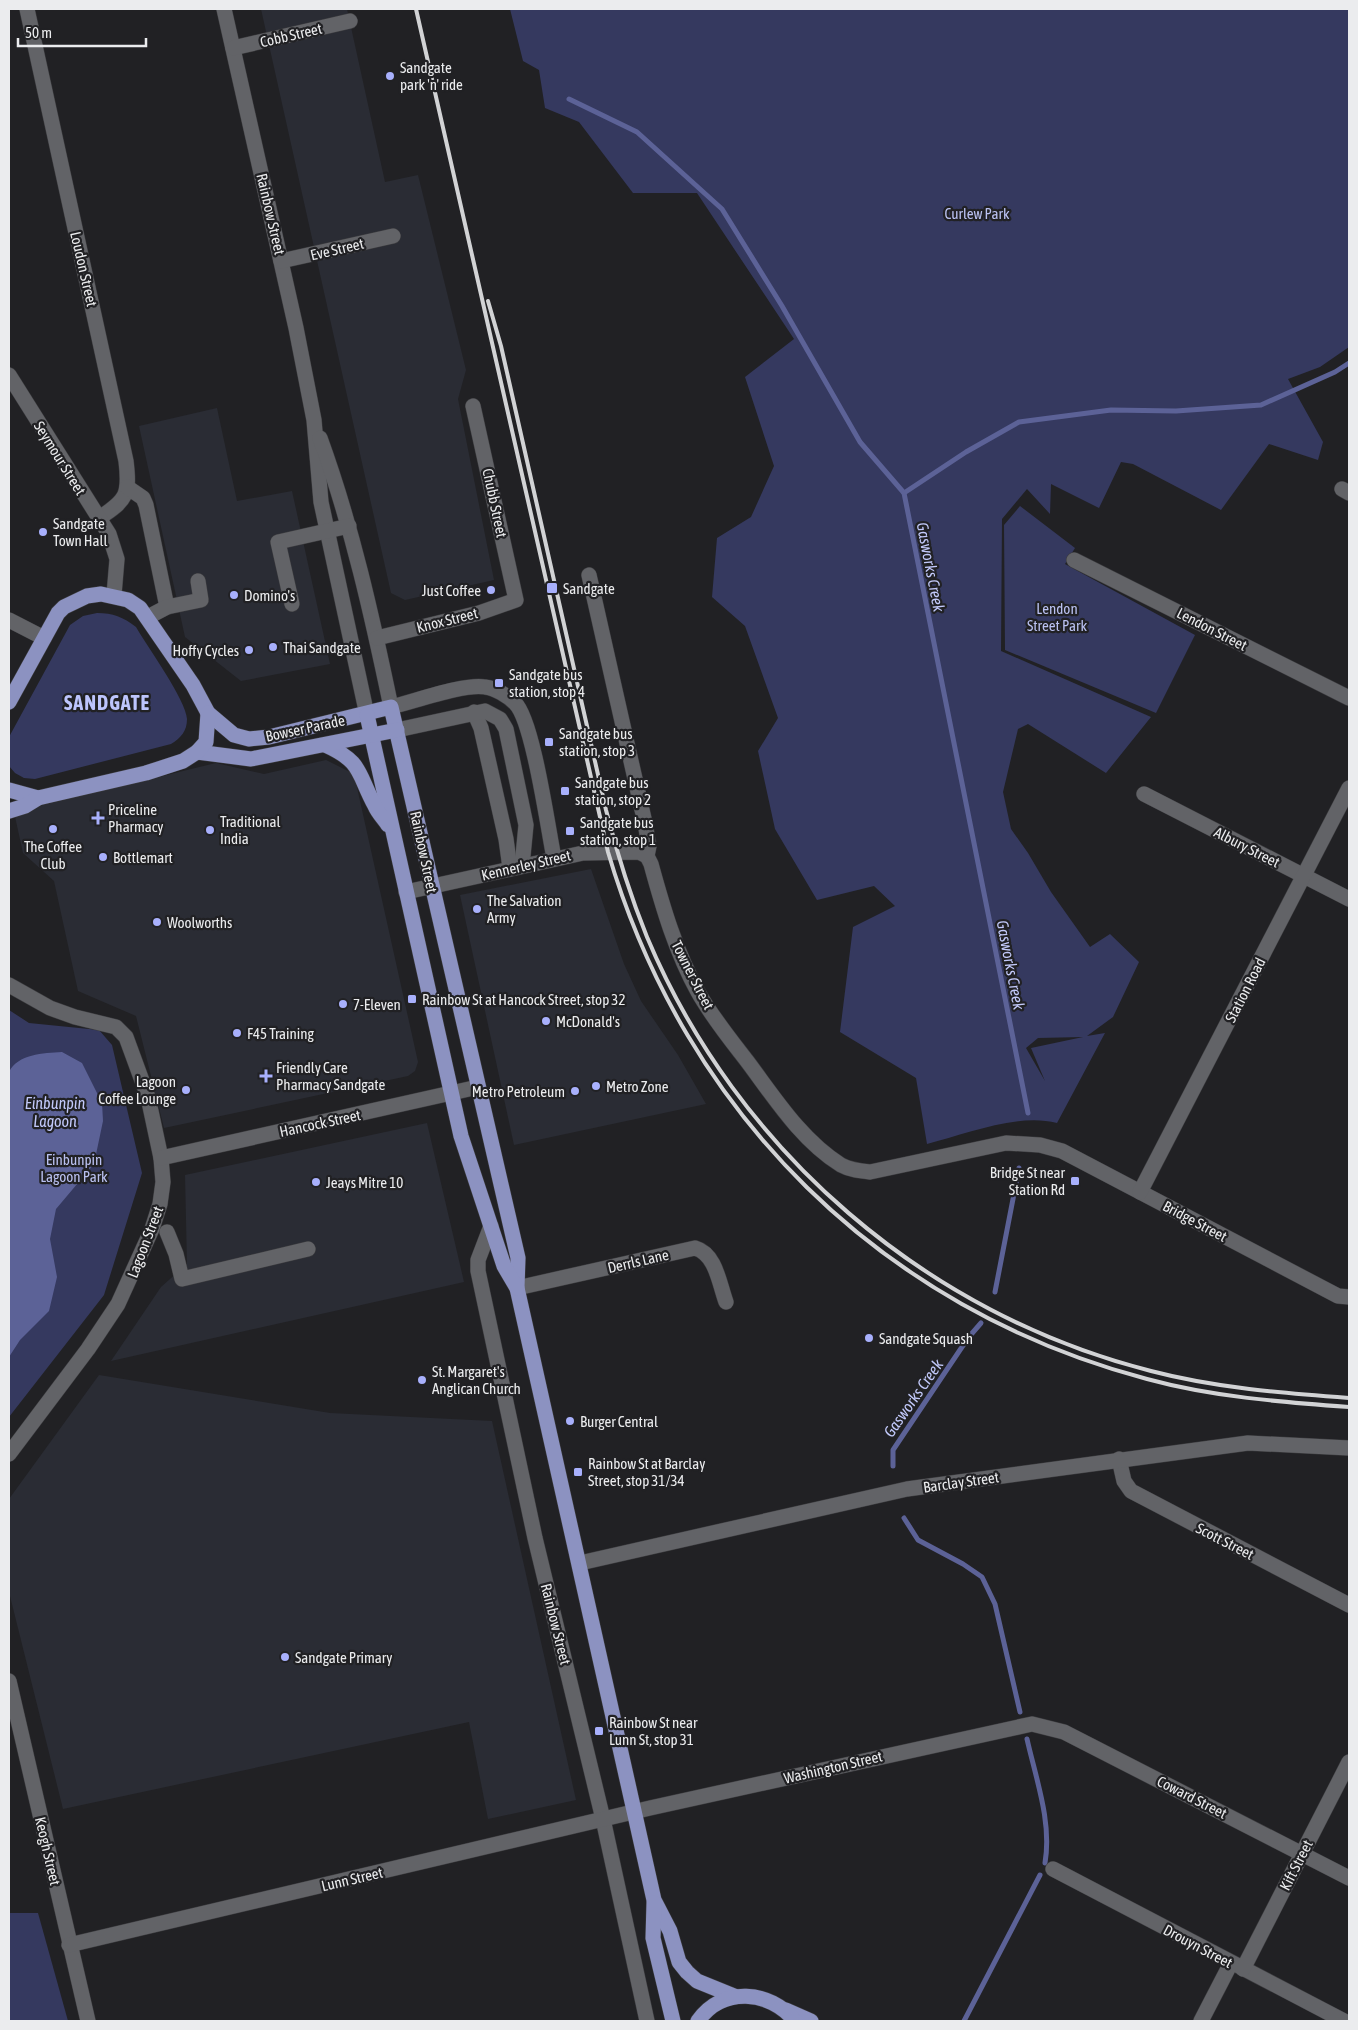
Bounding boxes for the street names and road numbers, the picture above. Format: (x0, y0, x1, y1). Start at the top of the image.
street label: Cobb Street (258, 20, 324, 50)
street label: Rainbow Street (253, 172, 289, 256)
street label: Loudon Street (67, 230, 101, 308)
street label: Eve Street (309, 235, 365, 263)
street label: Seymour Street (31, 418, 89, 498)
street label: Chubb Street (479, 467, 511, 539)
street label: Knox Street (415, 604, 479, 636)
street label: Lendon Street (1174, 604, 1250, 654)
street label: Bowser Parade (264, 711, 346, 745)
street label: Rainbow Street (407, 810, 441, 894)
street label: Albury Street (1211, 823, 1283, 871)
street label: Kennerley Street (480, 846, 572, 884)
street label: Towner Street (668, 938, 718, 1012)
street label: Station Road (1221, 955, 1269, 1025)
street label: Hancock Street (278, 1106, 362, 1140)
street label: Bridge Street (1160, 1197, 1230, 1245)
street label: Lagoon Street (124, 1204, 166, 1280)
street label: Derrls Lane (606, 1246, 670, 1276)
street label: Barclay Street (922, 1468, 1000, 1496)
street label: Scott Street (1193, 1519, 1257, 1563)
street label: Rainbow Street (538, 1582, 574, 1666)
street label: Washington Street (782, 1747, 884, 1787)
street label: Coward Street (1154, 1772, 1230, 1822)
street label: Keogh Street (32, 1815, 64, 1887)
street label: Kift Street (1276, 1837, 1316, 1893)
street label: Lunn Street (320, 1864, 384, 1894)
street label: Drouyn Street (1161, 1921, 1235, 1971)

